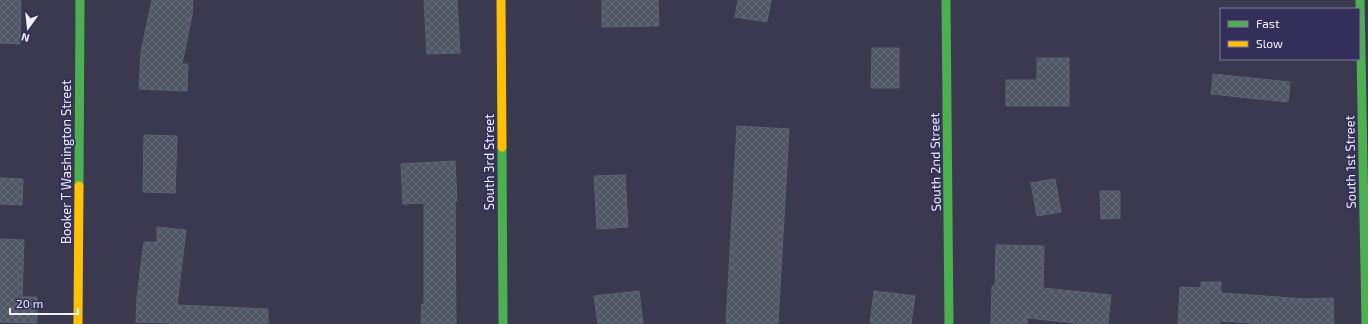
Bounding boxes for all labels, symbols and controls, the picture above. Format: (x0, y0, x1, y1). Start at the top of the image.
north arrow (8, 8, 48, 48)
legend (1220, 8, 1360, 60)
text: Fast (1256, 16, 1280, 30)
text: N (20, 31, 31, 45)
text: Slow (1256, 36, 1283, 50)
street label: Booker T Washington Street (58, 80, 74, 244)
street label: South 2nd Street (926, 112, 944, 212)
street label: South 3rd Street (481, 114, 497, 210)
street label: South 1st Street (1341, 115, 1359, 209)
scale bar (10, 290, 78, 316)
text: 20 m (16, 296, 43, 310)

